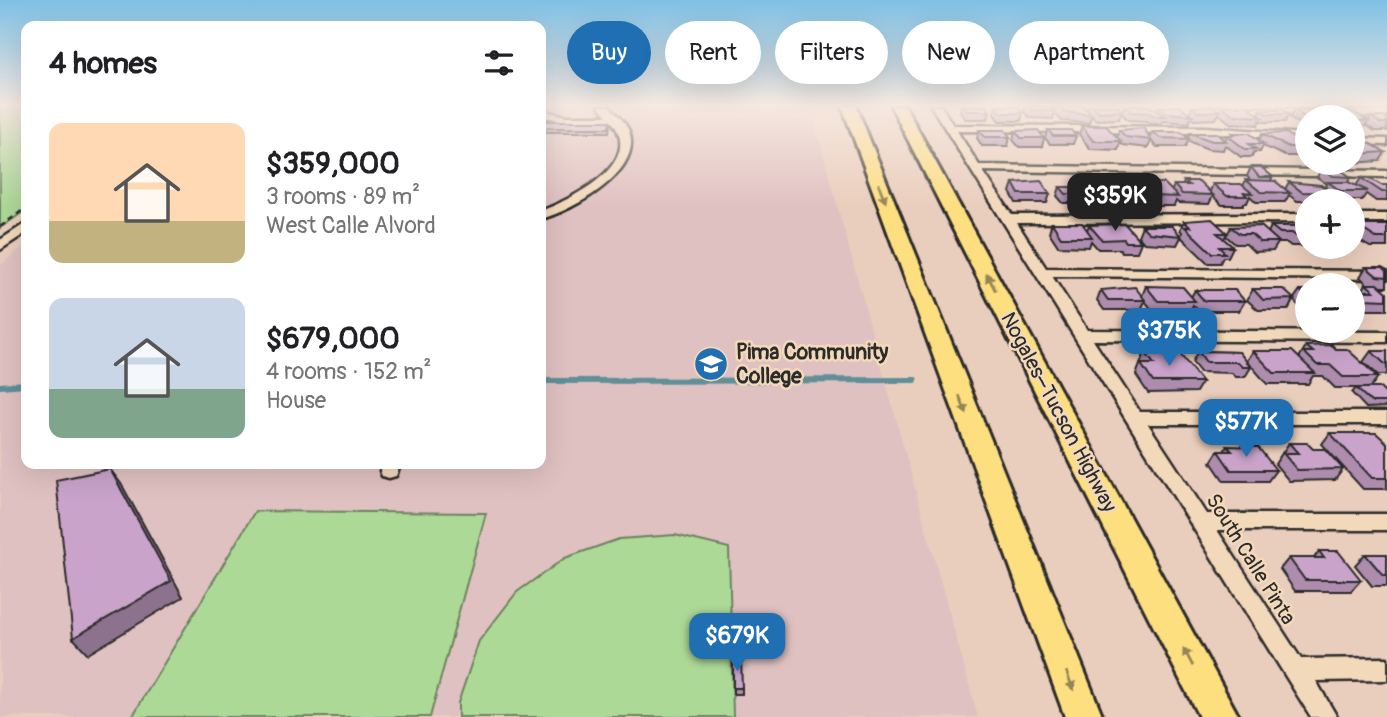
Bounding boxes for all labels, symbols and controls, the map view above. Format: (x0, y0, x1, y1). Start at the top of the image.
chip: Buy (567, 21, 651, 84)
chip: Rent (665, 21, 761, 84)
chip: Filters (775, 21, 888, 84)
chip: New (902, 21, 995, 84)
chip: Apartment (1009, 21, 1169, 84)
icon: filters (480, 44, 518, 82)
text: 4 homes (49, 45, 157, 82)
map controls (1295, 105, 1365, 343)
button: layers (1295, 105, 1365, 175)
text: $359,000 (266, 145, 400, 182)
icon: home (105, 151, 189, 235)
pin: $359K (1066, 174, 1164, 233)
text: $359K (1083, 181, 1147, 210)
text: 3 rooms · 89 m² (266, 182, 420, 211)
one-way arrow (876, 182, 887, 203)
button: + (1295, 189, 1365, 259)
text: West Calle Alvord (266, 211, 436, 240)
one-way arrow (985, 272, 997, 292)
button: − (1295, 273, 1365, 343)
street label: Nogales–Tucson Highway (994, 308, 1123, 517)
pin: $375K (1120, 308, 1218, 368)
text: $375K (1137, 316, 1201, 345)
text: $679,000 (266, 320, 400, 357)
icon: home (105, 326, 189, 410)
place label: Pima Community College (736, 339, 888, 390)
school or university icon: Pima Community College (692, 345, 730, 383)
text: 4 rooms · 152 m² (266, 357, 432, 386)
text: House (266, 386, 326, 415)
one-way arrow (958, 395, 969, 416)
pin: $577K (1197, 400, 1295, 459)
text: $577K (1214, 407, 1278, 436)
street label: South Calle Pinta (1199, 489, 1302, 630)
pin: $679K (688, 614, 786, 673)
text: $679K (705, 621, 769, 650)
one-way arrow (1182, 647, 1194, 666)
one-way arrow (1065, 670, 1076, 691)

